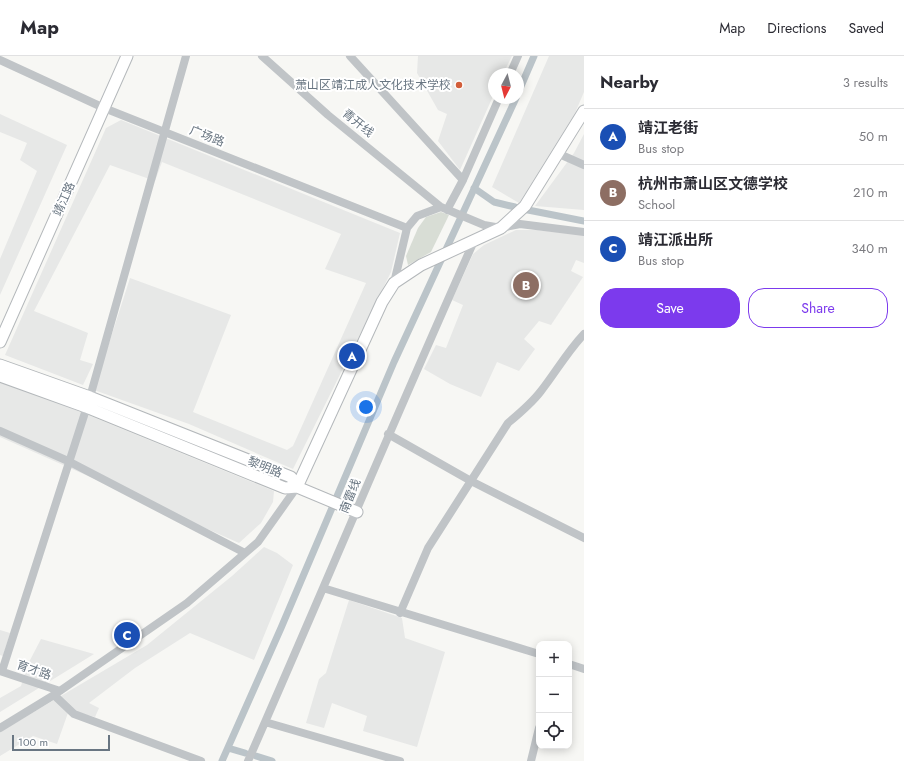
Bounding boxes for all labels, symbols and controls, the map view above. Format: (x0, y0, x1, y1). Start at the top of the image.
text: Map (20, 14, 59, 41)
text: Map (719, 18, 745, 38)
text: Directions (767, 18, 827, 38)
text: Saved (849, 18, 884, 38)
north arrow (488, 68, 524, 104)
text: Nearby (600, 70, 658, 94)
text: 3 results (843, 73, 888, 92)
place label: 萧山区靖江成人文化技术学校 (295, 76, 451, 94)
marker: 萧山区靖江成人文化技术学校 (454, 80, 464, 90)
street label: 青开线 (338, 105, 378, 141)
text: 靖江老街 (638, 117, 698, 139)
street label: 广场路 (187, 121, 227, 151)
text: A (608, 127, 618, 146)
text: 50 m (859, 127, 888, 146)
text: Bus stop (638, 139, 684, 158)
text: 杭州市萧山区文德学校 (638, 173, 788, 195)
street label: 靖江路 (48, 179, 80, 219)
text: B (609, 183, 617, 202)
text: 210 m (853, 183, 888, 202)
text: School (638, 195, 675, 214)
text: 靖江派出所 (638, 229, 713, 251)
text: C (608, 239, 618, 258)
text: 340 m (851, 239, 888, 258)
text: Bus stop (638, 251, 684, 270)
pin: B (513, 270, 539, 300)
button: Save (600, 288, 740, 328)
button: Share (748, 288, 888, 328)
pin: A (339, 341, 365, 371)
your location (356, 397, 376, 417)
street label: 黎明路 (245, 452, 285, 482)
street label: 南雷线 (335, 476, 365, 516)
pin: C (114, 620, 140, 650)
map controls (536, 641, 572, 749)
button: + (536, 641, 572, 677)
street label: 育才路 (14, 656, 54, 684)
button: − (536, 677, 572, 713)
button: locate (536, 713, 572, 749)
scale bar (12, 733, 110, 752)
text: 100 m (18, 734, 48, 750)

